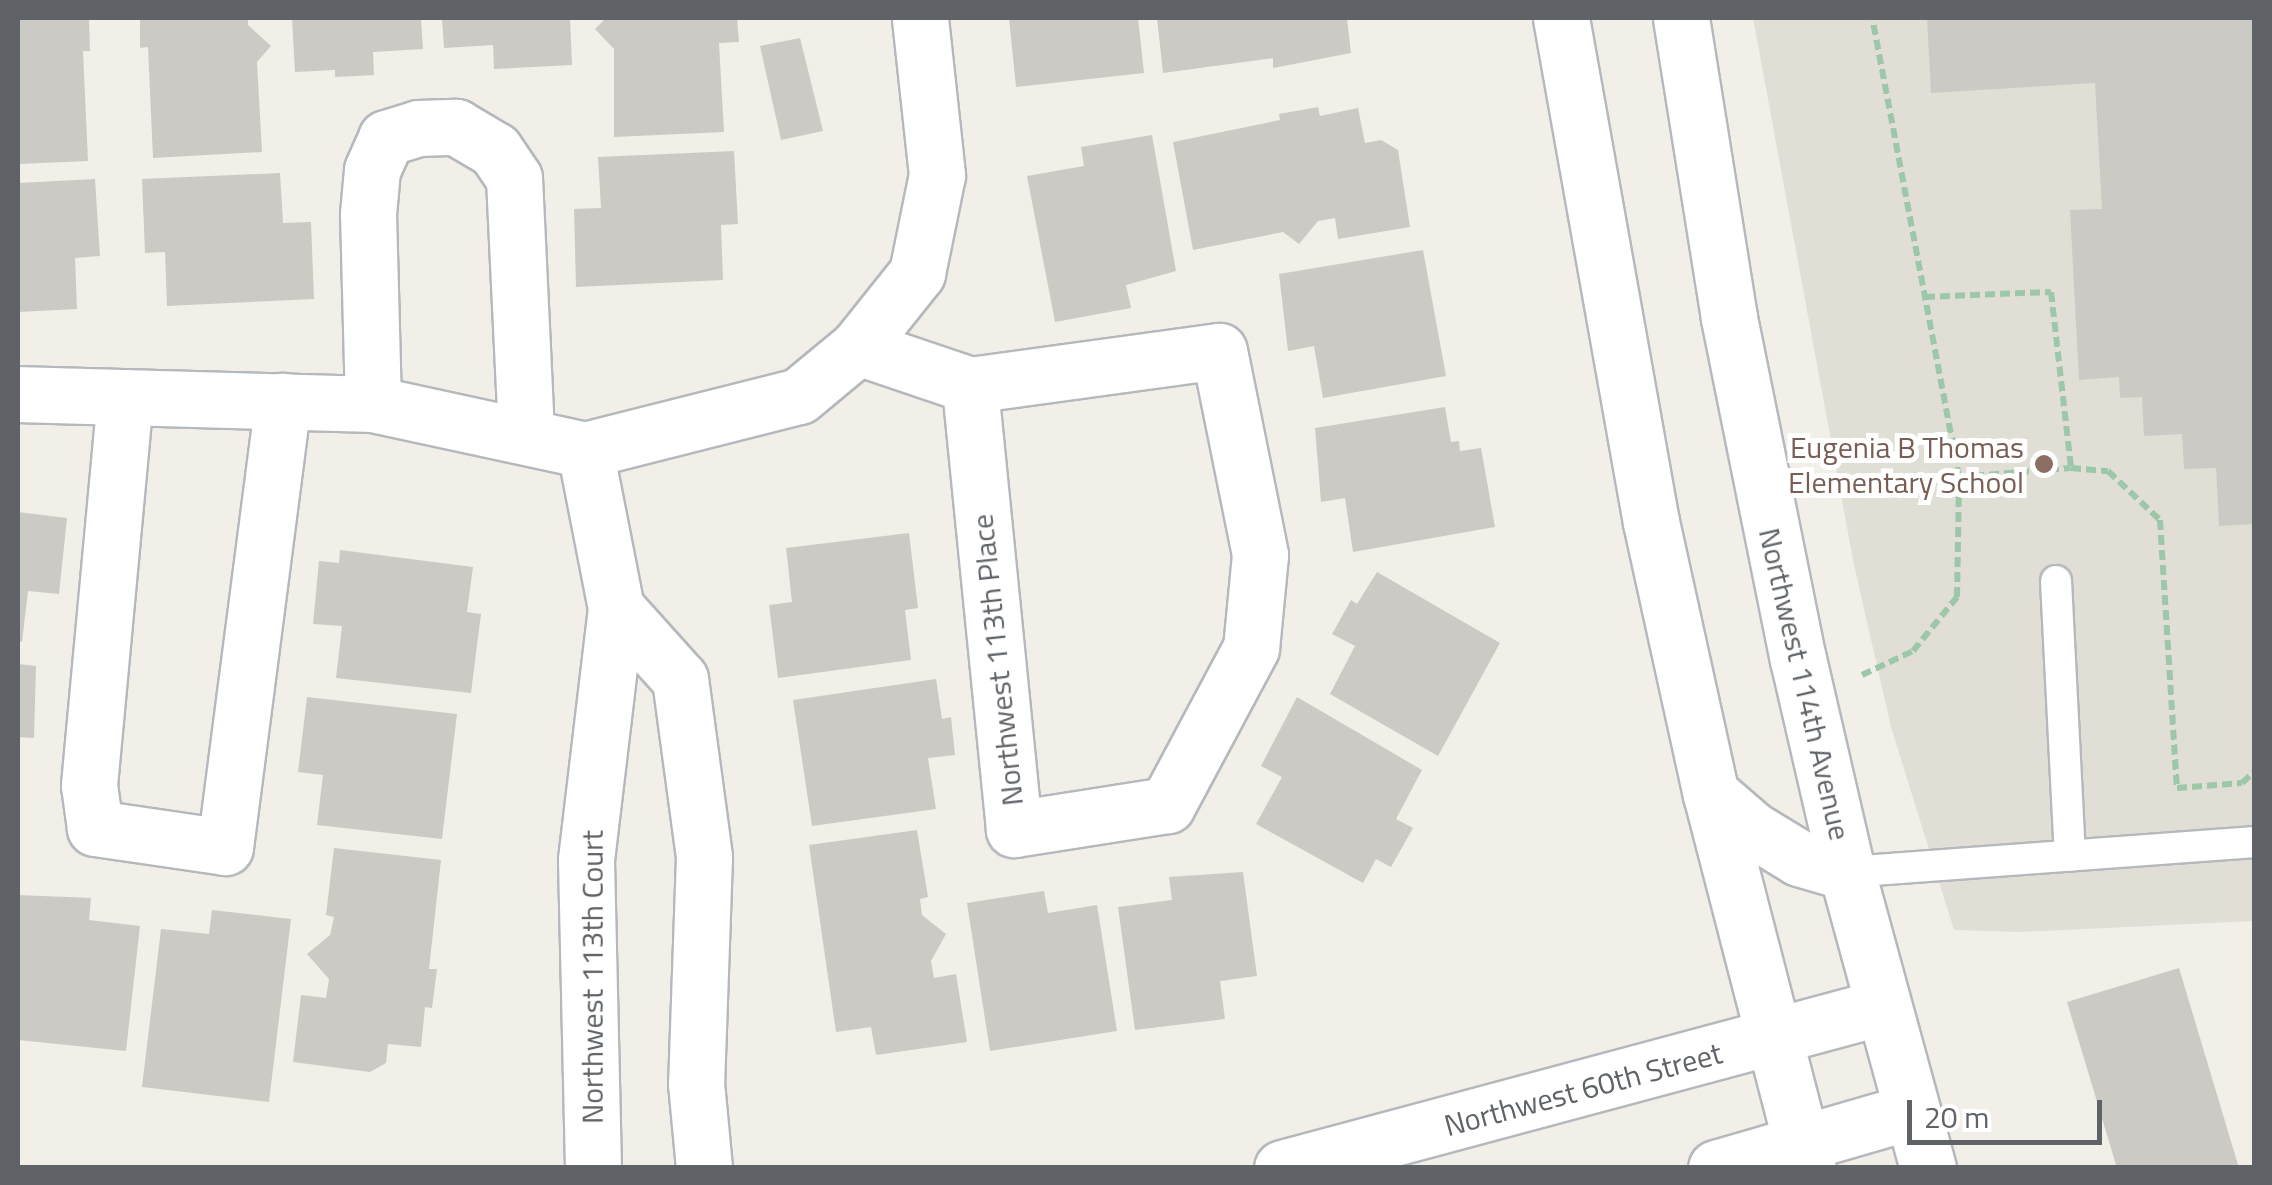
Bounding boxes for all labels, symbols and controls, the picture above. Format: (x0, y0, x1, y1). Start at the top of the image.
place label: Eugenia B Thomas Elementary School (1788, 429, 2024, 500)
marker: Eugenia B Thomas Elementary School (2033, 453, 2055, 475)
street label: Northwest 113th Place (964, 512, 1030, 808)
street label: Northwest 114th Avenue (1752, 524, 1858, 844)
street label: Northwest 113th Court (574, 830, 610, 1124)
street label: Northwest 60th Street (1440, 1035, 1726, 1143)
scale bar (1912, 1080, 2107, 1142)
text: 20 m (1924, 1094, 1989, 1140)

